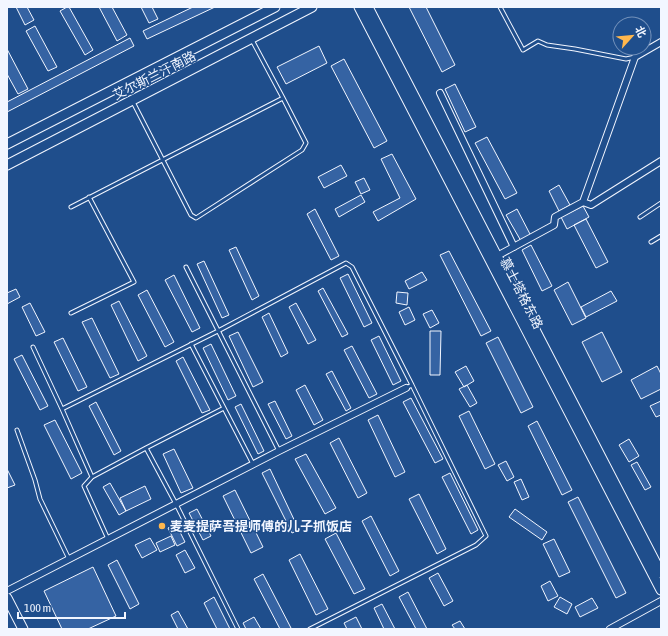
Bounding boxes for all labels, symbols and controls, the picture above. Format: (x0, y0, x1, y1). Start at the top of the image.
north arrow (612, 16, 652, 56)
text: 北 (633, 24, 649, 39)
street label: 艾尔斯兰汗南路 (110, 48, 198, 103)
street label: 慕士塔格东路 (497, 255, 546, 331)
place label: 麦麦提萨吾提师傅的儿子抓饭店 (170, 519, 352, 534)
marker: 麦麦提萨吾提师傅的儿子抓饭店 (157, 521, 167, 531)
scale bar (18, 594, 125, 620)
text: 100 m (24, 601, 51, 615)

